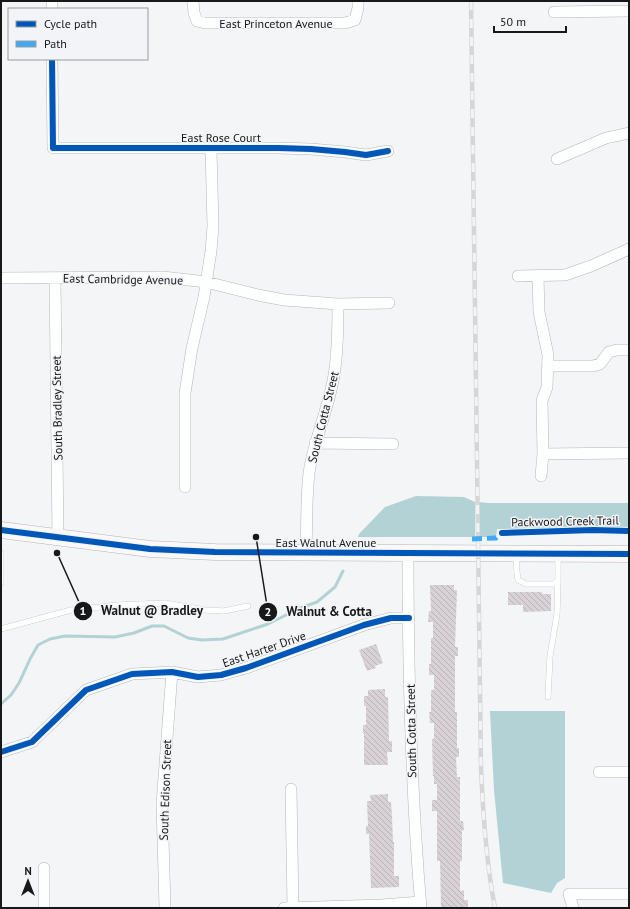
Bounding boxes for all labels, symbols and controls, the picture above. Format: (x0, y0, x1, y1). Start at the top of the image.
legend (8, 8, 148, 60)
scale bar (494, 8, 566, 34)
text: 50 m (500, 14, 526, 29)
text: Cycle path (44, 16, 97, 31)
street label: East Princeton Avenue (219, 16, 333, 31)
text: Path (44, 36, 67, 51)
street label: East Rose Court (181, 130, 261, 145)
street label: East Cambridge Avenue (63, 270, 183, 288)
street label: South Bradley Street (49, 355, 65, 461)
street label: South Cotta Street (304, 370, 342, 464)
street label: Packwood Creek Trail (511, 513, 620, 529)
street label: East Walnut Avenue (276, 535, 376, 550)
callout: Walnut @ Bradley (73, 598, 211, 623)
callout: Walnut & Cotta (258, 599, 380, 624)
text: Walnut @ Bradley (101, 602, 204, 619)
text: 1 (80, 603, 86, 618)
text: Walnut & Cotta (286, 603, 372, 620)
text: 2 (265, 604, 271, 619)
street label: East Harter Drive (220, 628, 308, 670)
street label: South Cotta Street (403, 684, 419, 778)
street label: South Edison Street (156, 739, 174, 841)
north arrow (8, 861, 48, 901)
text: N (24, 864, 32, 878)

